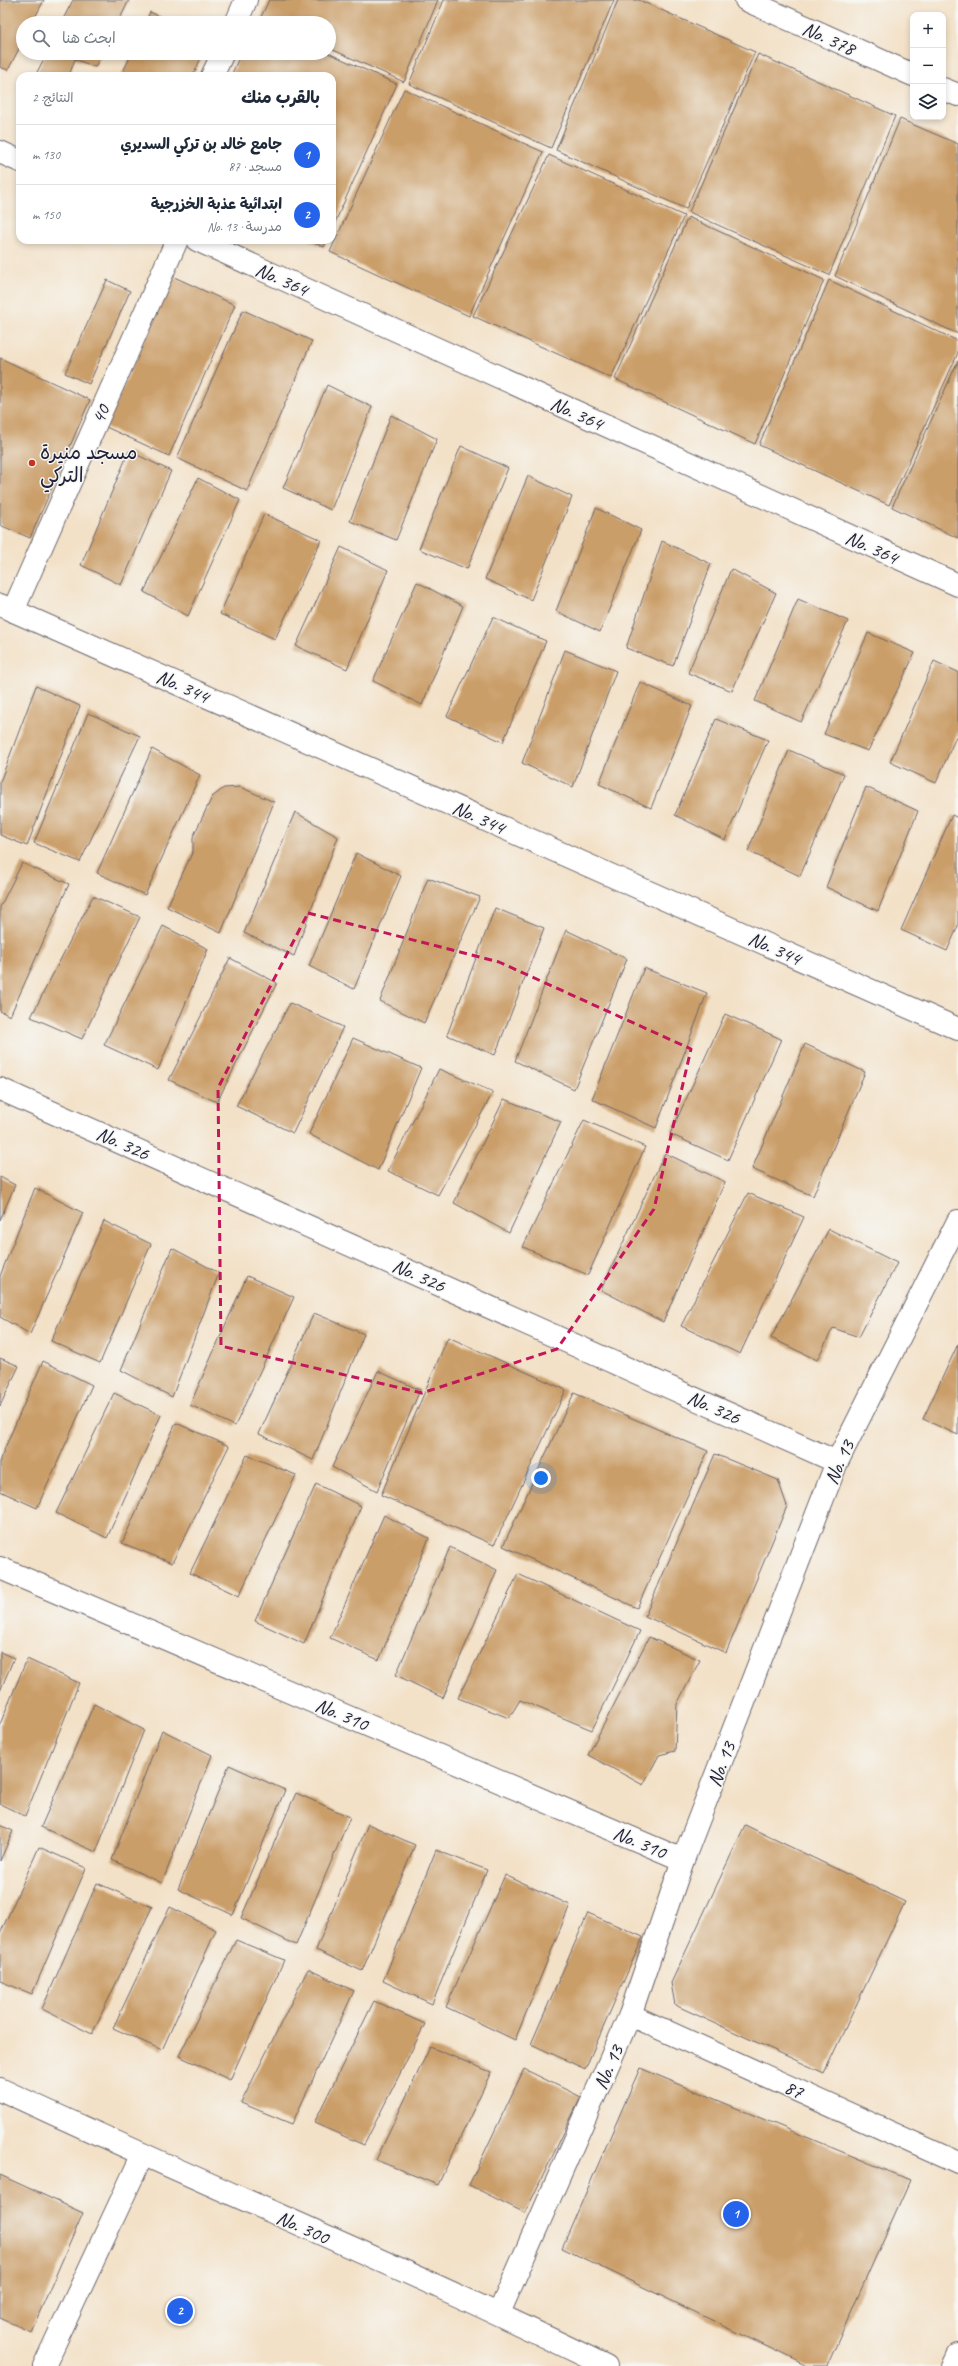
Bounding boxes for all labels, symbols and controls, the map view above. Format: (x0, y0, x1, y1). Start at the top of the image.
map controls (910, 12, 946, 120)
button: + (910, 12, 946, 48)
search box (16, 16, 336, 60)
street label: No. 378 (799, 16, 861, 62)
icon: search (30, 27, 52, 49)
text: ابحث هنا (62, 29, 116, 48)
button: − (910, 48, 946, 84)
button: layers (910, 84, 946, 120)
text: بالقرب منك (241, 87, 320, 108)
text: النتائج: 2 (32, 90, 74, 106)
text: جامع خالد بن تركي السديري (121, 135, 282, 154)
text: 130 m (32, 147, 60, 163)
text: 1 (304, 147, 310, 163)
text: مسجد · 87 (228, 159, 282, 175)
text: ابتدائية عذبة الخزرجية (151, 195, 282, 214)
text: 150 m (32, 207, 60, 223)
text: 2 (304, 207, 310, 223)
text: مدرسة · No. 13 (207, 219, 282, 235)
street label: No. 364 (252, 257, 314, 303)
street label: No. 364 (547, 391, 609, 437)
street label: 40 (85, 399, 116, 428)
place label: مسجد منيرة التركي (40, 440, 137, 493)
marker: مسجد منيرة التركي (27, 458, 37, 468)
street label: No. 364 (842, 525, 904, 571)
street label: No. 344 (153, 664, 215, 710)
street label: No. 344 (449, 795, 511, 841)
street label: No. 344 (745, 926, 807, 972)
street label: No. 326 (93, 1121, 154, 1166)
street label: No. 326 (389, 1253, 450, 1298)
street label: No. 326 (684, 1385, 745, 1430)
street label: No. 13 (819, 1434, 861, 1488)
your location (531, 1468, 551, 1488)
street label: No. 310 (312, 1692, 374, 1737)
street label: No. 13 (702, 1736, 742, 1790)
street label: No. 310 (610, 1820, 672, 1865)
street label: No. 13 (588, 2039, 630, 2093)
street label: 87 (780, 2074, 808, 2105)
pin: 1 (723, 2199, 749, 2229)
street label: No. 300 (273, 2205, 335, 2251)
pin: 2 (167, 2296, 193, 2326)

